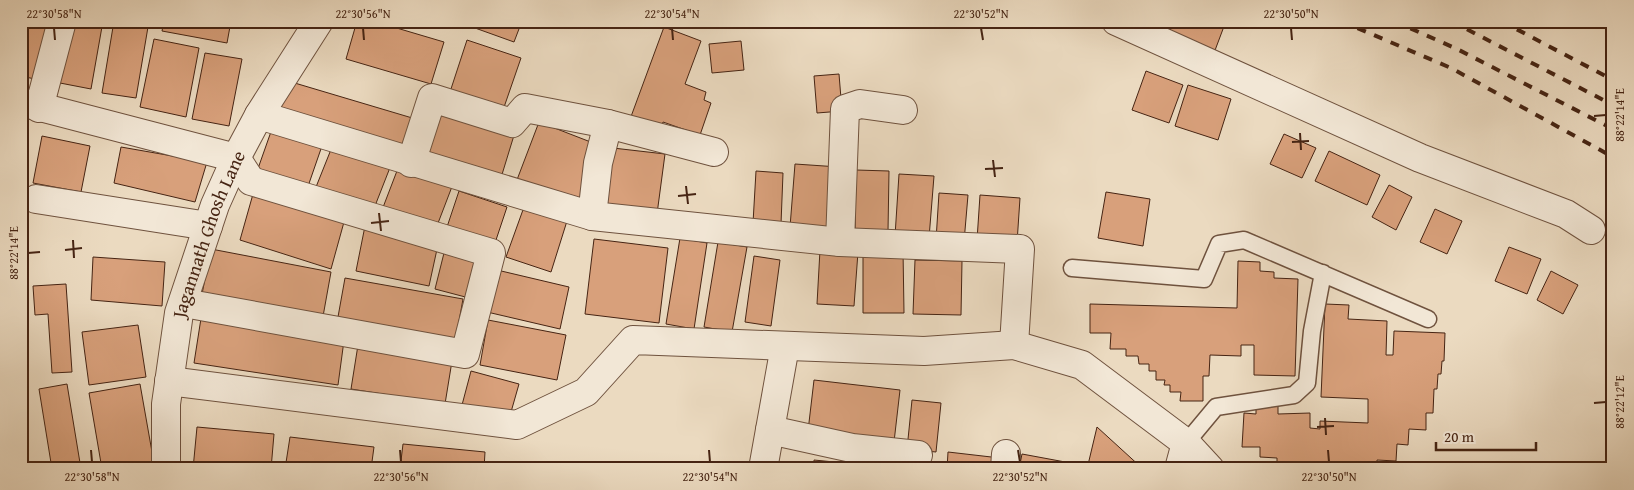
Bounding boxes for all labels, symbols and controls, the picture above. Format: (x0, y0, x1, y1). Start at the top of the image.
text: 22°30'58"N (26, 5, 82, 22)
text: 22°30'56"N (335, 5, 391, 22)
text: 22°30'54"N (644, 5, 700, 22)
text: 22°30'52"N (953, 5, 1009, 22)
text: 22°30'50"N (1263, 5, 1319, 22)
text: 88°22'14"E (1611, 88, 1628, 142)
street label: Jagannath Ghosh Lane (164, 145, 252, 321)
text: 88°22'14"E (5, 226, 22, 280)
text: 88°22'12"E (1611, 375, 1628, 429)
scale bar (1436, 420, 1536, 452)
text: 20 m (1444, 426, 1475, 447)
text: 22°30'58"N (64, 468, 120, 485)
text: 22°30'56"N (373, 468, 429, 485)
text: 22°30'54"N (682, 468, 738, 485)
text: 22°30'52"N (992, 468, 1048, 485)
text: 22°30'50"N (1301, 468, 1357, 485)

